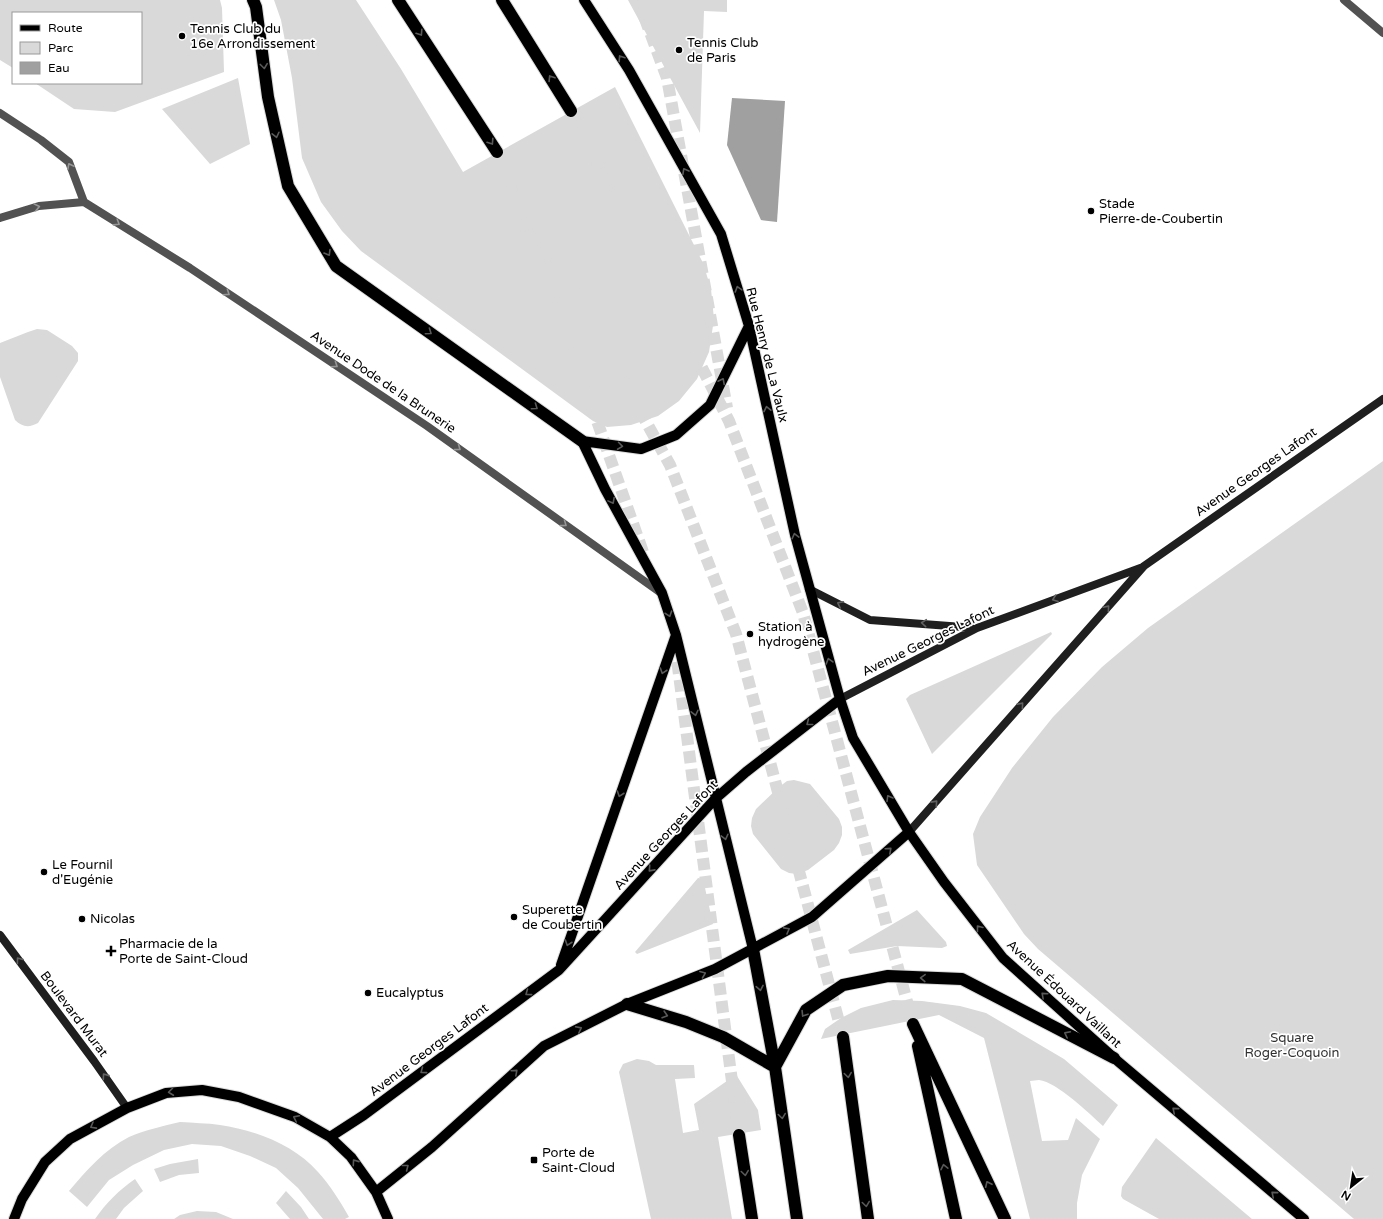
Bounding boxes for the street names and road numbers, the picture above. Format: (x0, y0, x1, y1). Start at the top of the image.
street label: Rue Henry de La Vaulx (742, 286, 792, 424)
street label: Avenue Dode de la Brunerie (307, 327, 459, 437)
street label: Avenue Georges Lafont (1192, 424, 1320, 520)
street label: Avenue Georges Lafont (859, 602, 997, 680)
street label: Avenue Georges Lafont (611, 777, 721, 893)
street label: Avenue Édouard Vaillant (1003, 937, 1125, 1051)
street label: Boulevard Murat (37, 968, 111, 1060)
street label: Avenue Georges Lafont (366, 1000, 492, 1100)

